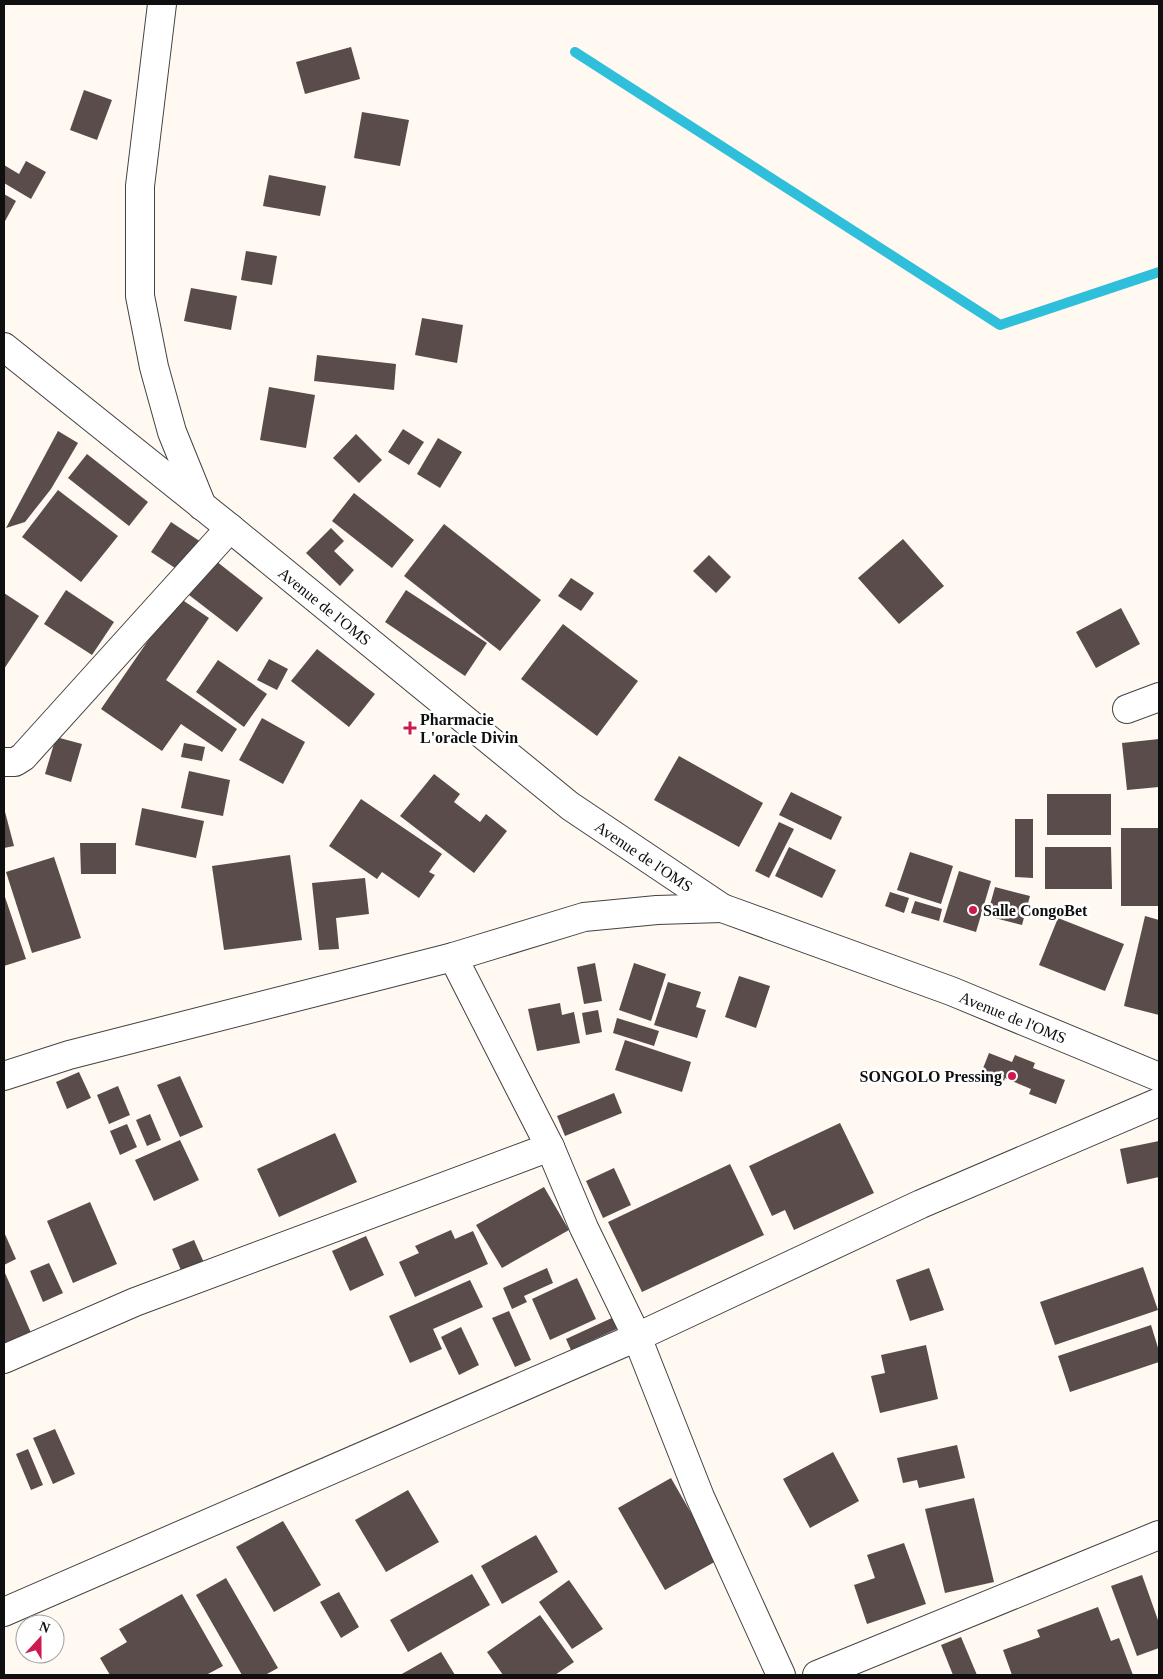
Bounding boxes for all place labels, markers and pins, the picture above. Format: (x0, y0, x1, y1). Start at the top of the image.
place label: Pharmacie L'oracle Divin (420, 711, 518, 746)
marker: Pharmacie L'oracle Divin (404, 722, 416, 734)
place label: Salle CongoBet (983, 902, 1088, 920)
marker: Salle CongoBet (967, 904, 979, 916)
place label: SONGOLO Pressing (860, 1068, 1002, 1086)
marker: SONGOLO Pressing (1006, 1070, 1018, 1082)

